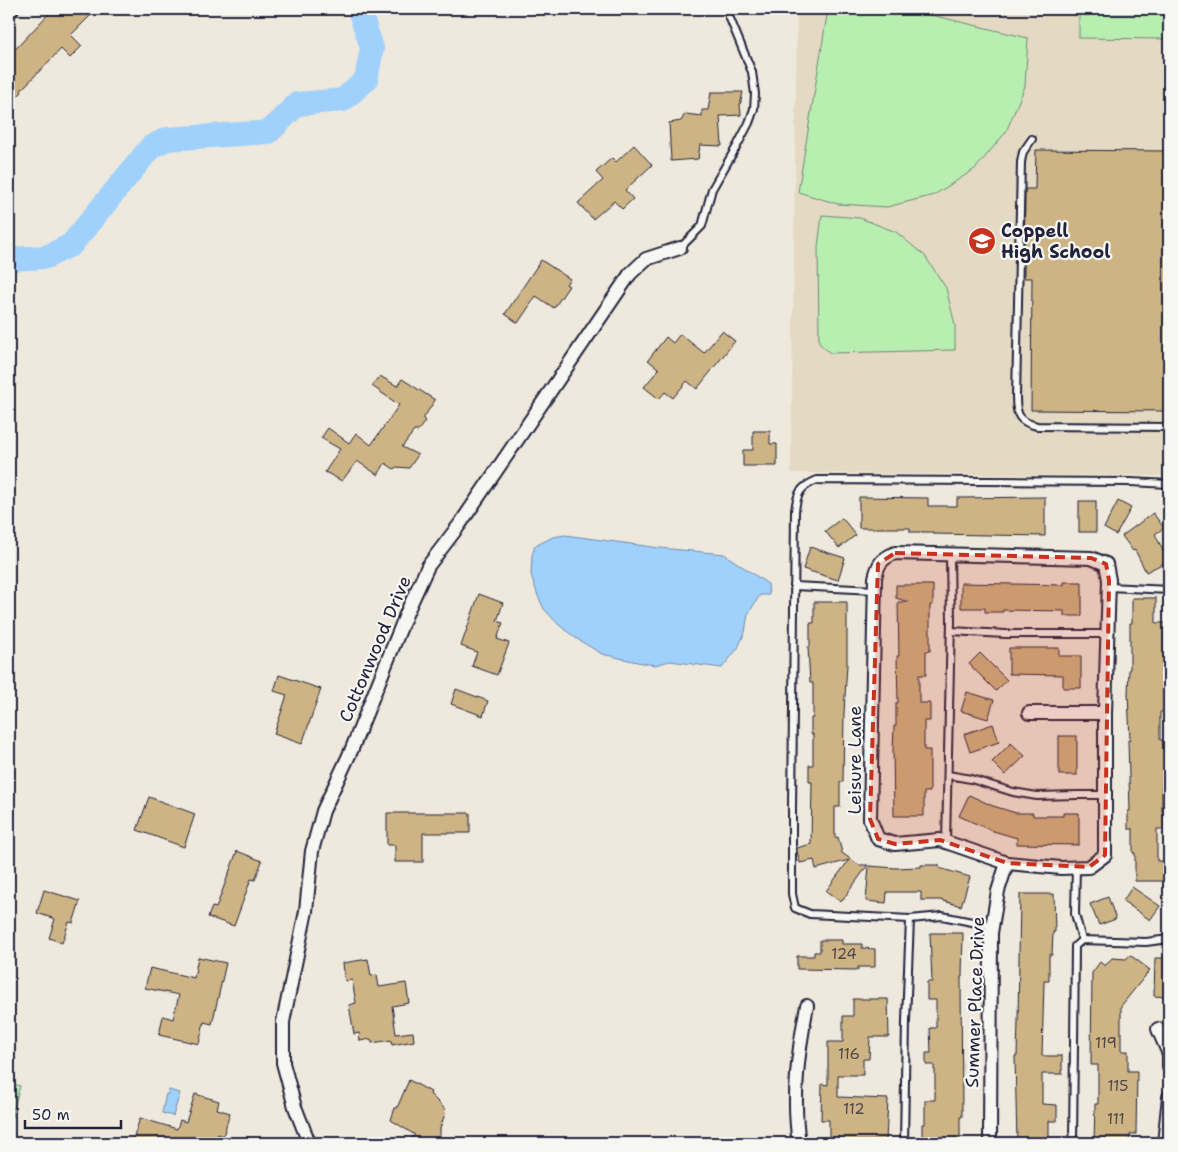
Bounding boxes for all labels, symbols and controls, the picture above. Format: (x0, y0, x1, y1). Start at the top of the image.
place label: Coppell High School (1001, 219, 1110, 264)
school or university icon: Coppell High School (967, 226, 997, 256)
street label: Cottonwood Drive (333, 572, 417, 726)
street label: Leisure Lane (843, 706, 867, 814)
street label: Summer Place Drive (960, 916, 990, 1088)
house number: 124 (831, 944, 857, 964)
house number: 119 (1095, 1033, 1117, 1053)
house number: 116 (838, 1044, 860, 1064)
house number: 115 (1108, 1076, 1128, 1096)
scale bar (25, 1097, 121, 1129)
house number: 112 (843, 1099, 865, 1119)
text: 50 m (32, 1105, 70, 1125)
house number: 111 (1107, 1109, 1125, 1129)

